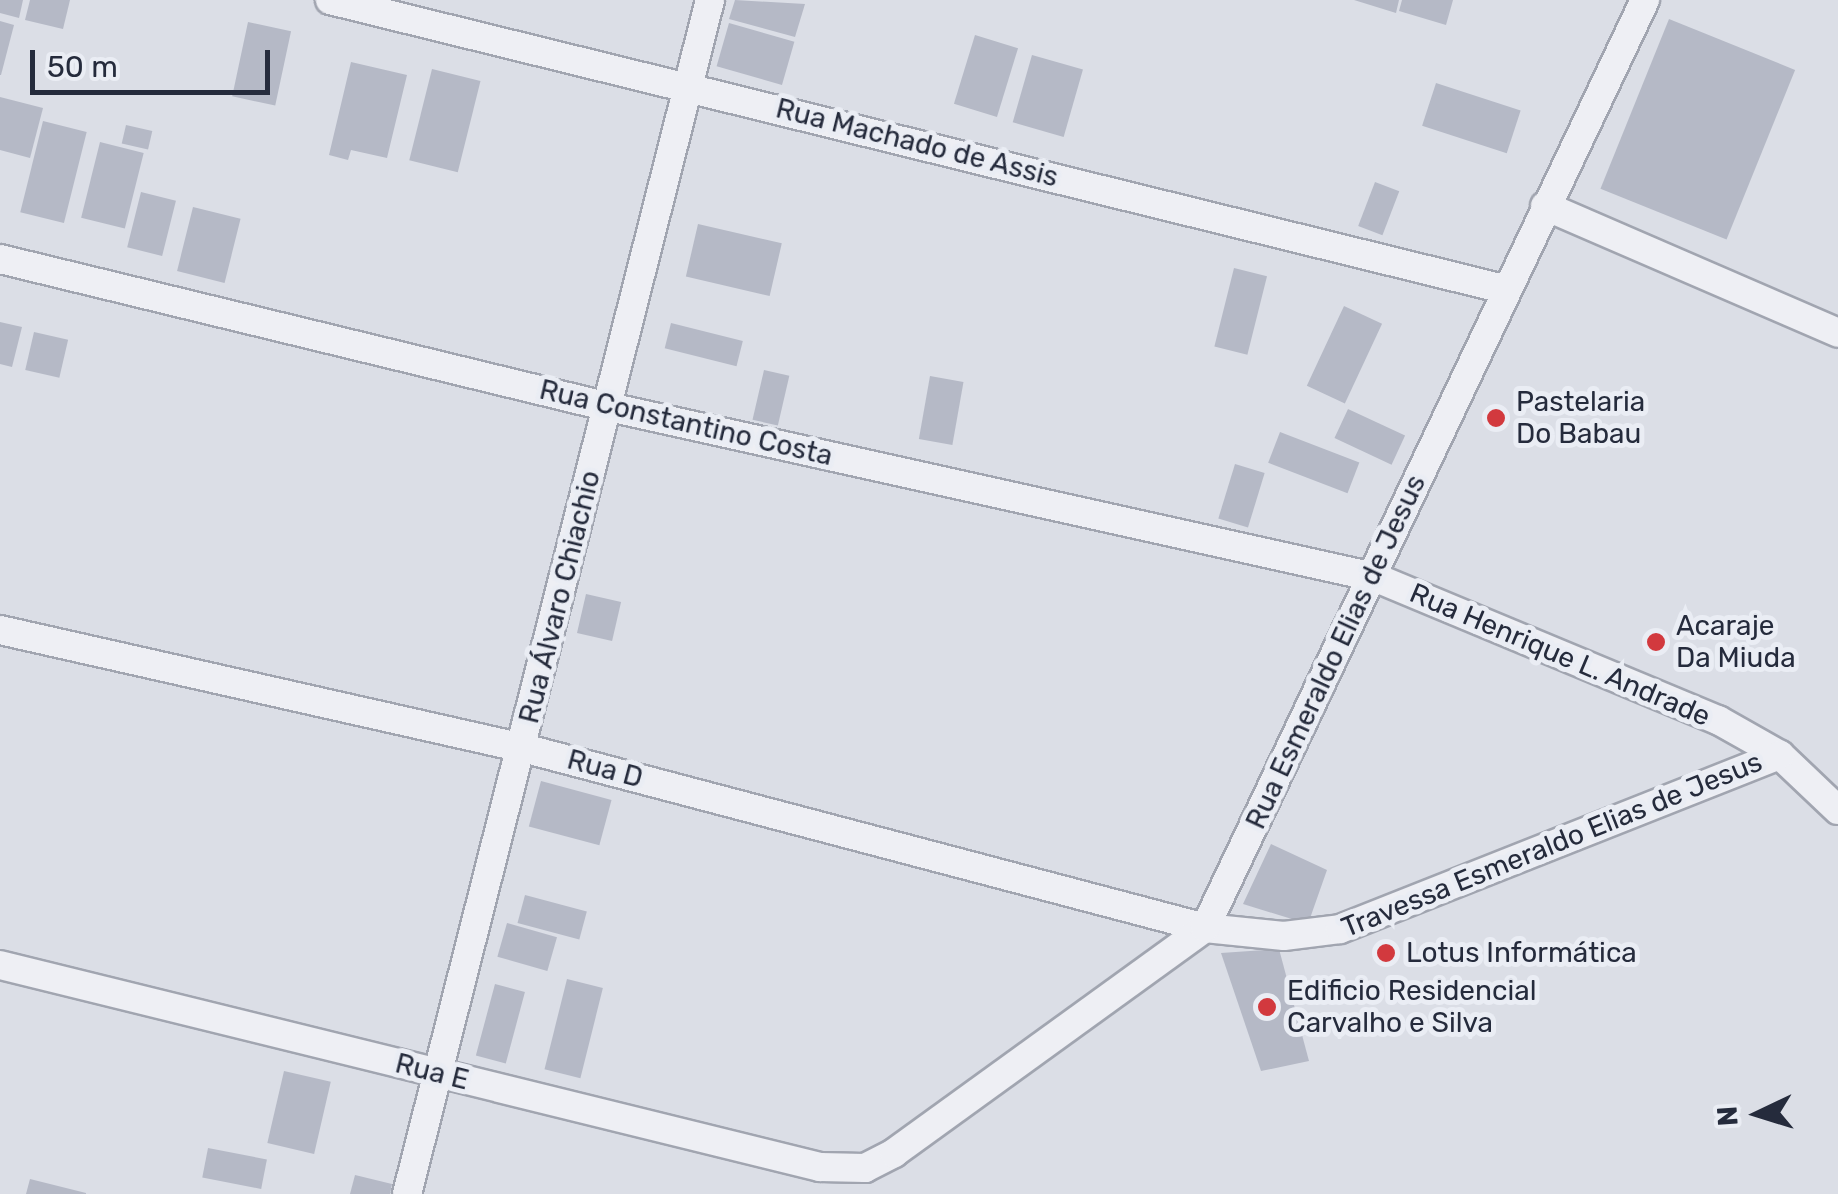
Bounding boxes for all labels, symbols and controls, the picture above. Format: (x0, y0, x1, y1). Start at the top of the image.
scale bar (35, 30, 275, 92)
text: 50 m (47, 49, 118, 85)
street label: Rua Machado de Assis (772, 92, 1062, 194)
street label: Rua Constantino Costa (536, 373, 836, 473)
place label: Pastelaria Do Babau (1516, 385, 1645, 451)
marker: Pastelaria Do Babau (1485, 407, 1507, 429)
street label: Rua Álvaro Chiachio (512, 467, 608, 727)
street label: Rua Esmeraldo Elias de Jesus (1239, 470, 1433, 834)
street label: Rua Henrique L. Andrade (1404, 576, 1716, 734)
place label: Acaraje Da Miuda (1676, 609, 1796, 675)
marker: Acaraje Da Miuda (1645, 631, 1667, 653)
street label: Rua D (564, 743, 646, 795)
street label: Travessa Esmeraldo Elias de Jesus (1337, 745, 1767, 945)
place label: Lotus Informática (1406, 936, 1637, 970)
marker: Lotus Informática (1375, 942, 1397, 964)
place label: Edificio Residencial Carvalho e Silva (1287, 974, 1536, 1040)
marker: Edificio Residencial Carvalho e Silva (1256, 996, 1278, 1018)
street label: Rua E (392, 1047, 472, 1097)
north arrow (1708, 1064, 1808, 1164)
text: N (1710, 1105, 1745, 1127)

